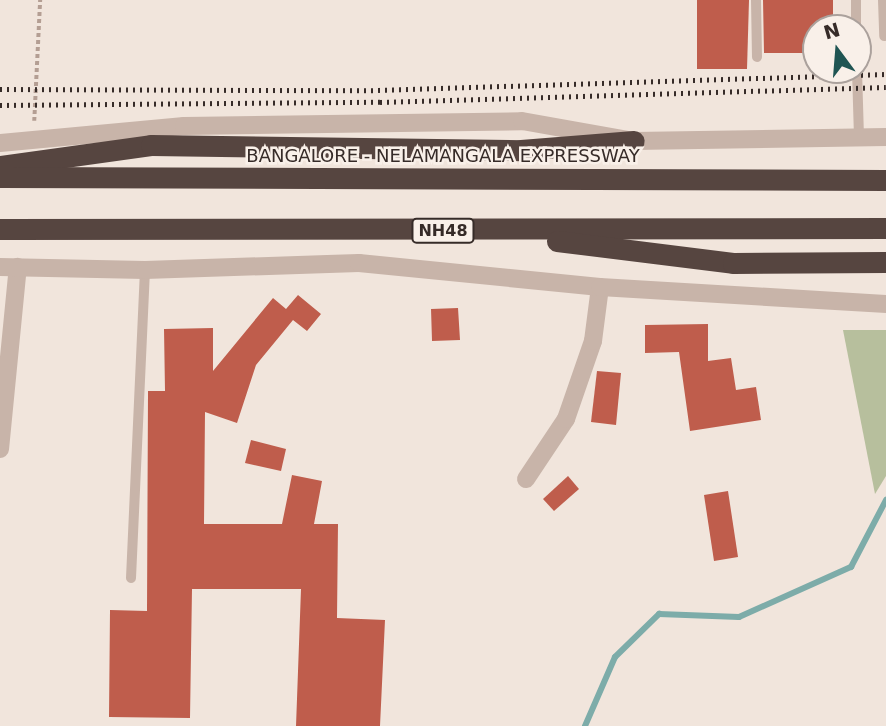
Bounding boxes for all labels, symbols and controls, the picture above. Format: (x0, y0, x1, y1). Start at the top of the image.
north arrow (802, 14, 872, 84)
text: N (821, 18, 842, 44)
street label: BANGALORE - NELAMANGALA EXPRESSWAY (246, 145, 640, 167)
road number: NH48 (410, 218, 476, 244)

